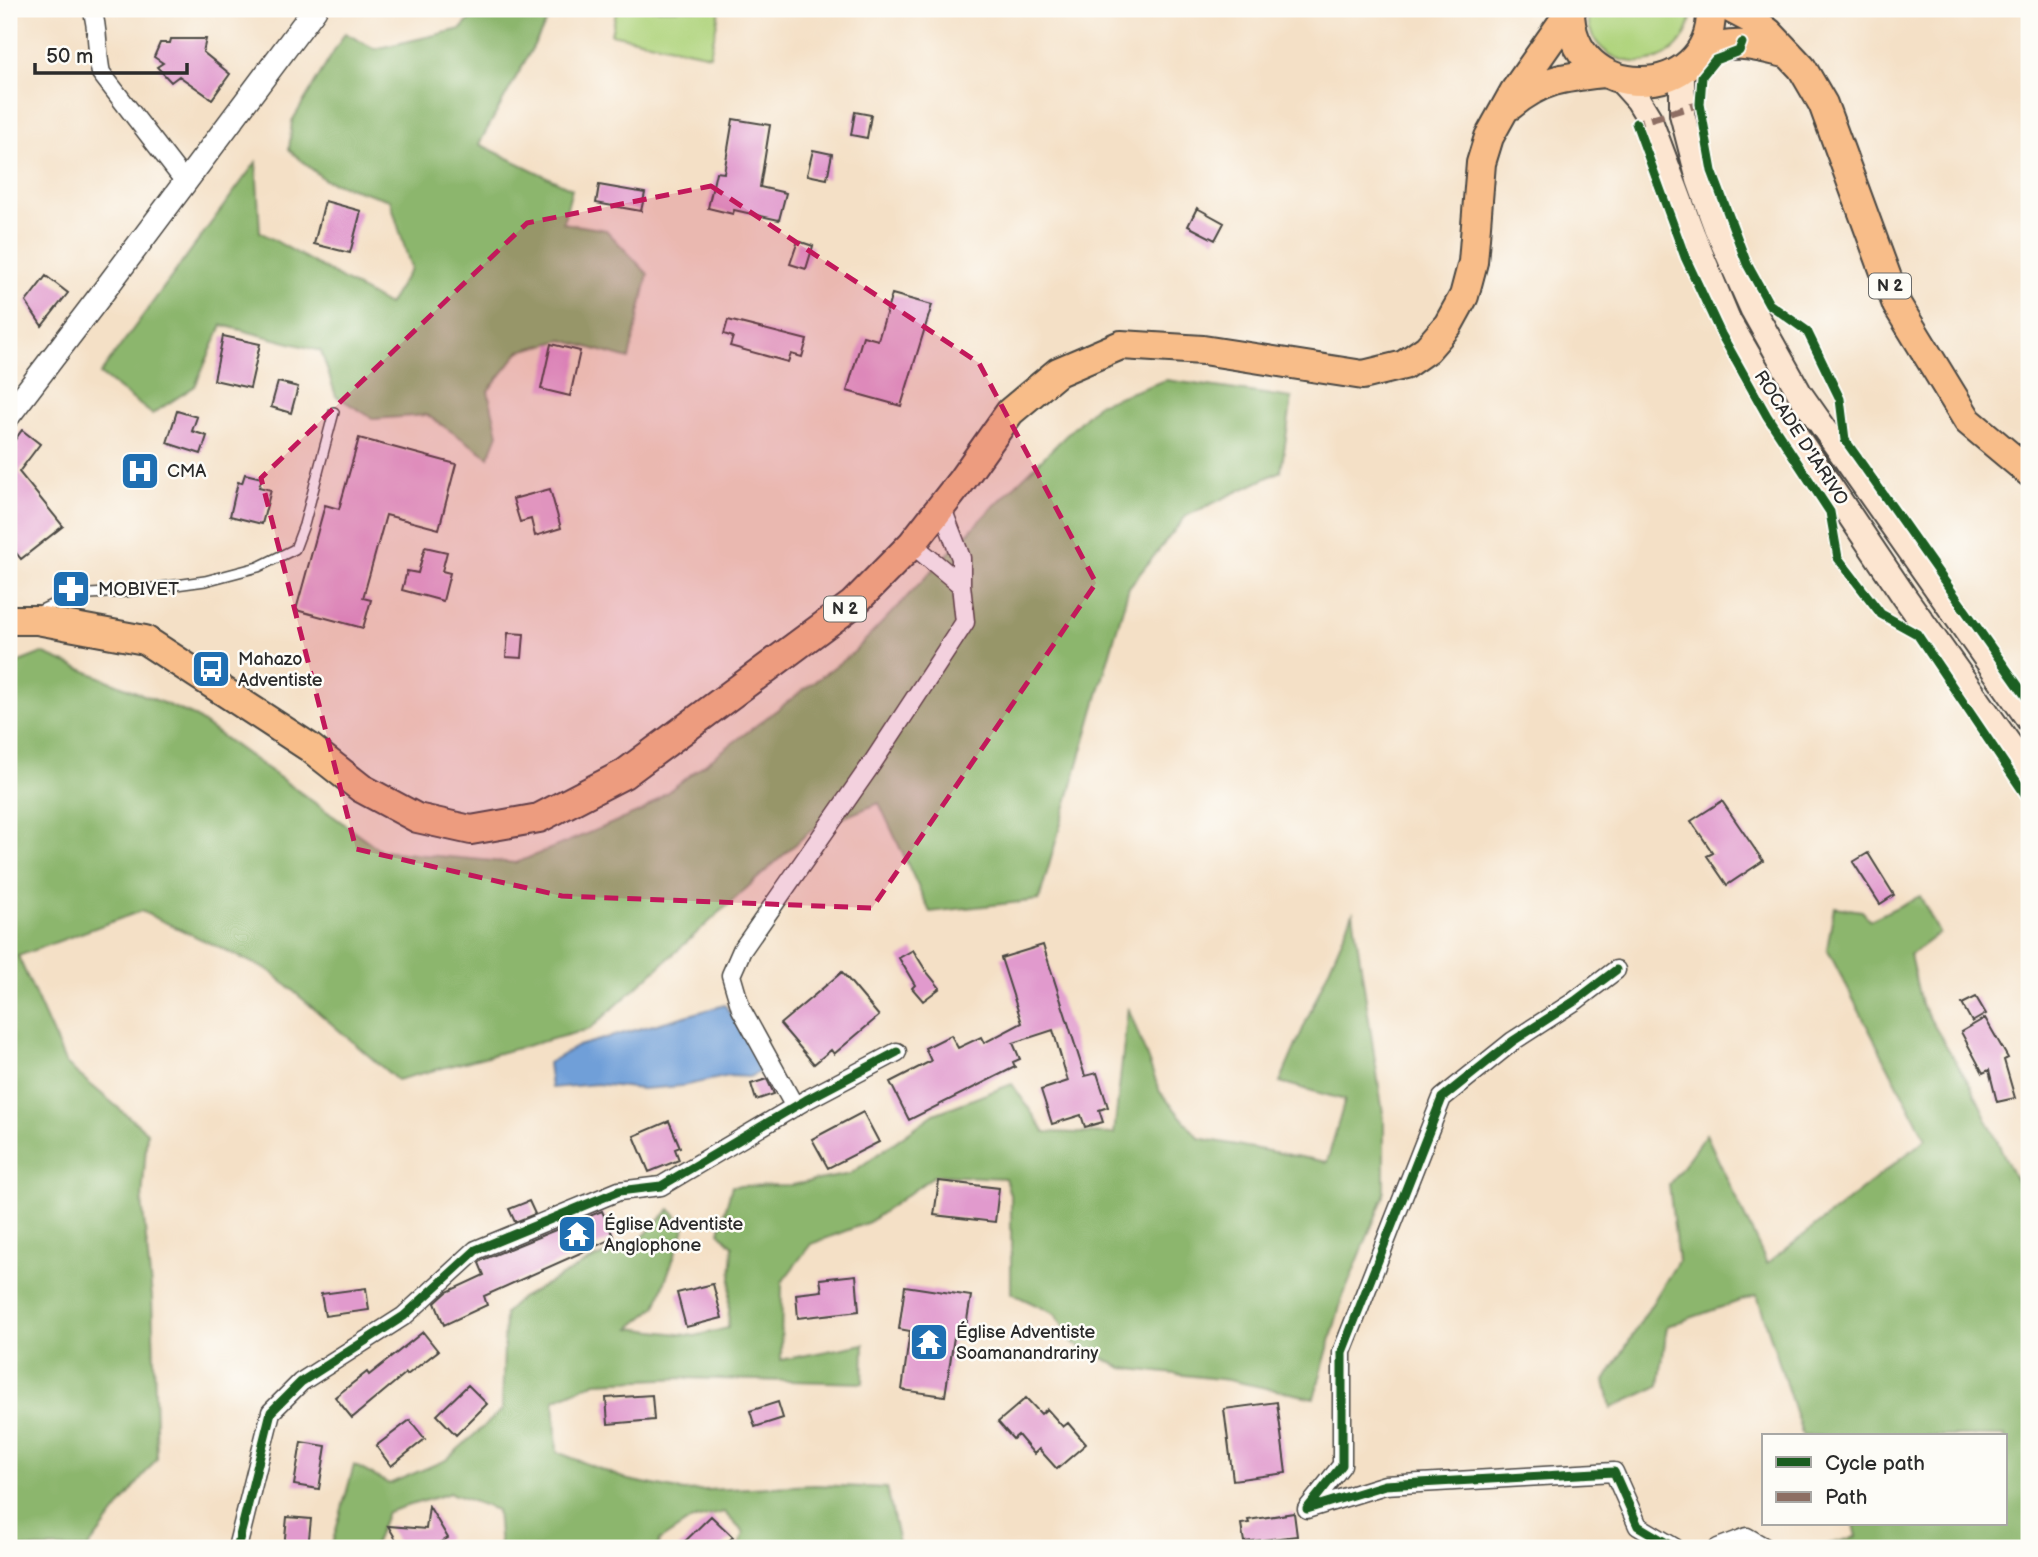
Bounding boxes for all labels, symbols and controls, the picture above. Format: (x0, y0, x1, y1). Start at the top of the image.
scale bar (35, 32, 187, 76)
text: 50 m (46, 44, 93, 69)
road number: N 2 (1869, 274, 1911, 298)
street label: ROCADE D'IARIVO (1750, 367, 1852, 509)
hospital icon: CMA (119, 450, 161, 492)
place label: CMA (167, 461, 206, 482)
pharmacy icon: MOBIVET (50, 568, 92, 610)
place label: MOBIVET (98, 579, 179, 600)
road number: N 2 (824, 596, 866, 622)
bus stop icon: Mahazo Adventiste (190, 648, 232, 690)
place label: Mahazo Adventiste (238, 649, 323, 691)
place label: Église Adventiste Anglophone (604, 1212, 743, 1256)
temple icon: Église Adventiste Anglophone (556, 1213, 598, 1255)
place label: Église Adventiste Soamanandrariny (956, 1320, 1099, 1364)
temple icon: Église Adventiste Soamanandrariny (908, 1321, 950, 1363)
legend (1762, 1434, 2007, 1526)
text: Cycle path (1825, 1451, 1925, 1476)
text: Path (1825, 1485, 1867, 1510)

